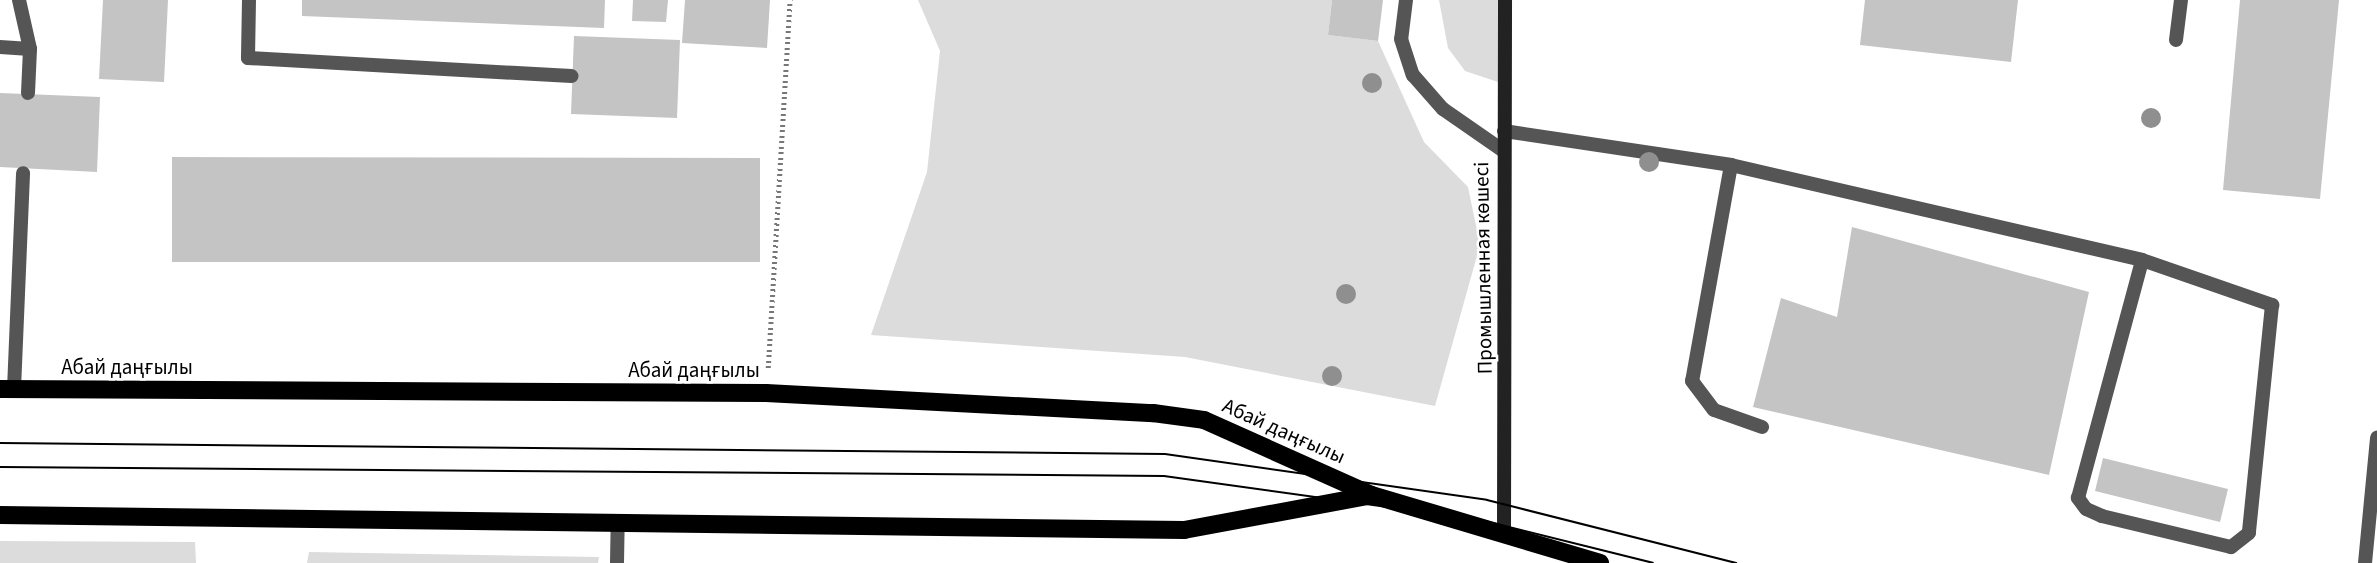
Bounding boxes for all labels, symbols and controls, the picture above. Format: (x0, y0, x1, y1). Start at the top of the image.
street label: Промышленная көшесі (1469, 161, 1497, 375)
street label: Абай даңғылы (61, 354, 193, 380)
street label: Абай даңғылы (628, 357, 760, 383)
street label: Абай даңғылы (1219, 393, 1349, 469)

